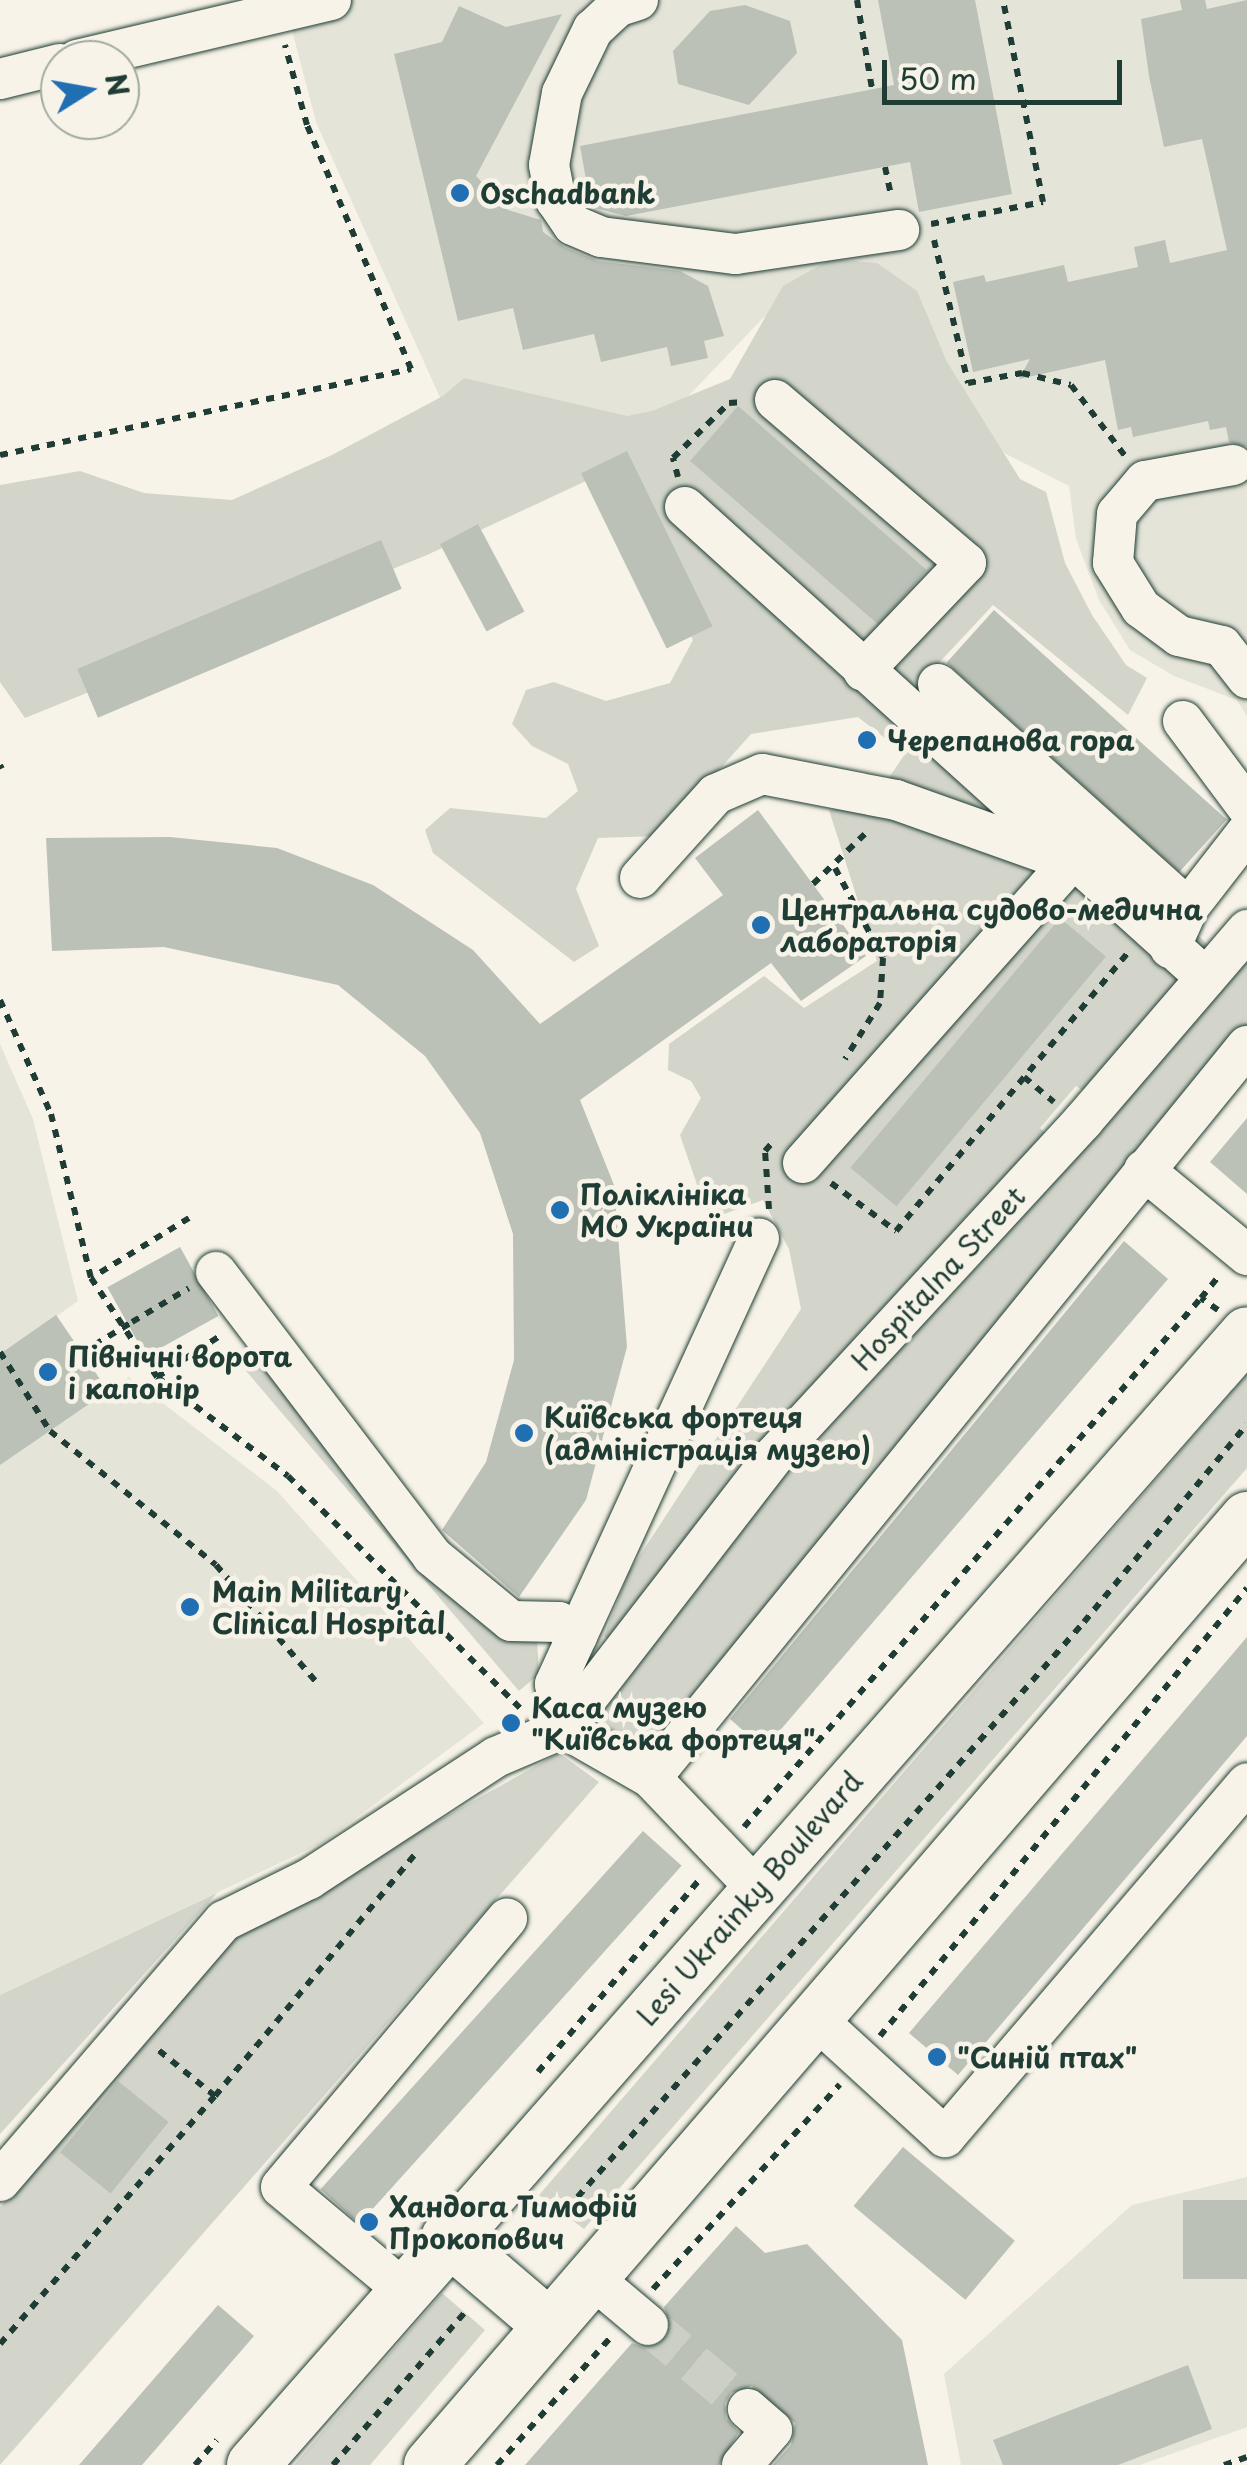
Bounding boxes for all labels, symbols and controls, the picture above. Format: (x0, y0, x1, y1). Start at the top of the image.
north arrow (40, 40, 140, 140)
scale bar (887, 40, 1127, 102)
text: 50 m (899, 55, 977, 100)
text: N (95, 70, 141, 100)
place label: Oschadbank (480, 176, 655, 210)
marker: Oschadbank (449, 182, 471, 204)
place label: Черепанова гора (887, 723, 1135, 757)
marker: Черепанова гора (856, 729, 878, 751)
place label: Центральна судово-медична лабораторія (781, 892, 1202, 958)
marker: Центральна судово-медична лабораторія (750, 914, 772, 936)
place label: Поліклініка МО України (580, 1177, 755, 1243)
street label: Hospitalna Street (844, 1179, 1032, 1377)
marker: Поліклініка МО України (549, 1199, 571, 1221)
place label: Північні ворота і капонір (68, 1339, 293, 1405)
marker: Північні ворота і капонір (37, 1361, 59, 1383)
place label: Київська фортеця (адміністрація музею) (544, 1400, 871, 1466)
marker: Київська фортеця (адміністрація музею) (513, 1422, 535, 1444)
place label: Main Military Clinical Hospital (212, 1574, 446, 1640)
marker: Main Military Clinical Hospital (177, 1594, 203, 1620)
place label: Каса музею "Київська фортеця" (531, 1690, 816, 1756)
marker: Каса музею "Київська фортеця" (500, 1712, 522, 1734)
street label: Lesi Ukrainky Boulevard (629, 1764, 869, 2032)
place label: "Синій птах" (957, 2040, 1140, 2074)
marker: "Синій птах" (926, 2046, 948, 2068)
place label: Хандога Тимофій Прокопович (389, 2189, 641, 2255)
marker: Хандога Тимофій Прокопович (358, 2211, 380, 2233)

